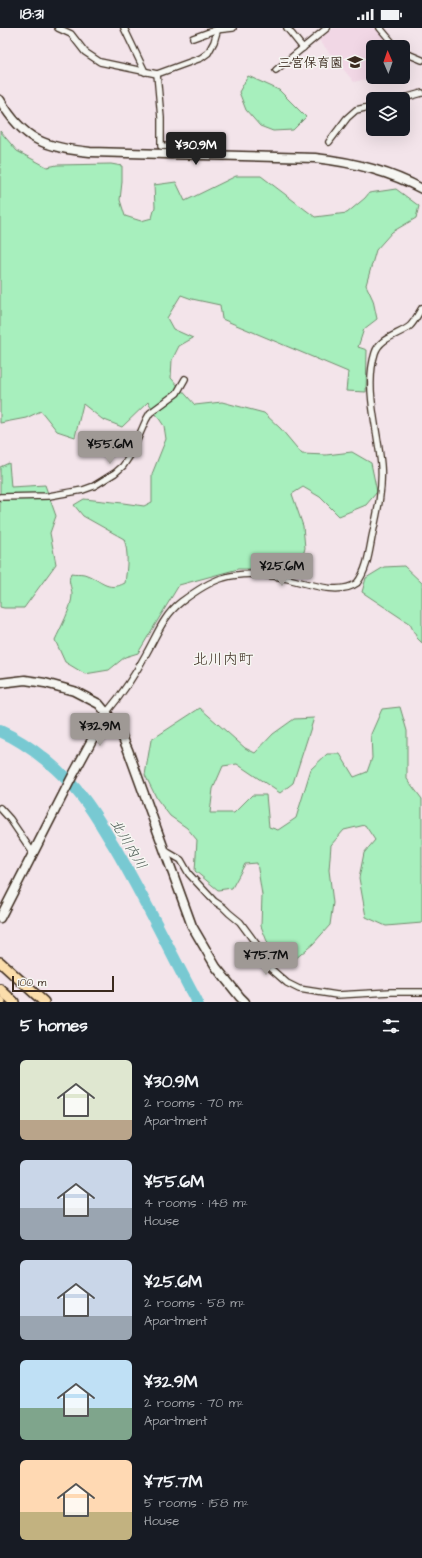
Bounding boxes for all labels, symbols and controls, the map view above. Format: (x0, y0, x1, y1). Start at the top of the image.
text: 18:31 (20, 4, 44, 25)
north arrow (366, 40, 410, 84)
map controls (366, 40, 410, 136)
school or university icon: 三宮保育園 (346, 53, 364, 71)
place label: 三宮保育園 (278, 54, 343, 72)
button: layers (366, 92, 410, 136)
pin: ¥30.9M (163, 132, 229, 166)
text: ¥30.9M (175, 136, 217, 154)
pin: ¥55.6M (77, 431, 143, 465)
text: ¥55.6M (87, 435, 133, 453)
pin: ¥25.6M (249, 553, 315, 587)
text: ¥25.6M (260, 557, 304, 575)
district label: 北川内町 (193, 649, 254, 670)
pin: ¥32.9M (67, 713, 133, 747)
text: ¥32.9M (80, 717, 120, 735)
water label: 北川内川 (105, 815, 151, 874)
pin: ¥75.7M (233, 942, 299, 976)
text: ¥75.7M (244, 946, 288, 964)
scale bar (12, 974, 114, 993)
text: 100 m (18, 975, 46, 990)
text: 5 homes (20, 1014, 88, 1038)
icon: filters (380, 1015, 402, 1037)
text: ¥30.9M (144, 1070, 199, 1094)
icon: home (52, 1076, 100, 1124)
text: 2 rooms · 70 m² (144, 1094, 244, 1112)
text: Apartment (144, 1112, 208, 1130)
text: ¥55.6M (144, 1170, 204, 1194)
icon: home (52, 1176, 100, 1224)
text: 4 rooms · 148 m² (144, 1194, 248, 1212)
text: House (144, 1212, 179, 1230)
text: ¥25.6M (144, 1270, 202, 1294)
icon: home (52, 1276, 100, 1324)
text: 2 rooms · 58 m² (144, 1294, 245, 1312)
text: Apartment (144, 1312, 208, 1330)
text: ¥32.9M (144, 1370, 198, 1394)
icon: home (52, 1376, 100, 1424)
text: 2 rooms · 70 m² (144, 1394, 244, 1412)
text: Apartment (144, 1412, 208, 1430)
text: ¥75.7M (144, 1470, 203, 1494)
icon: home (52, 1476, 100, 1524)
text: 5 rooms · 158 m² (144, 1494, 249, 1512)
text: House (144, 1512, 179, 1530)

